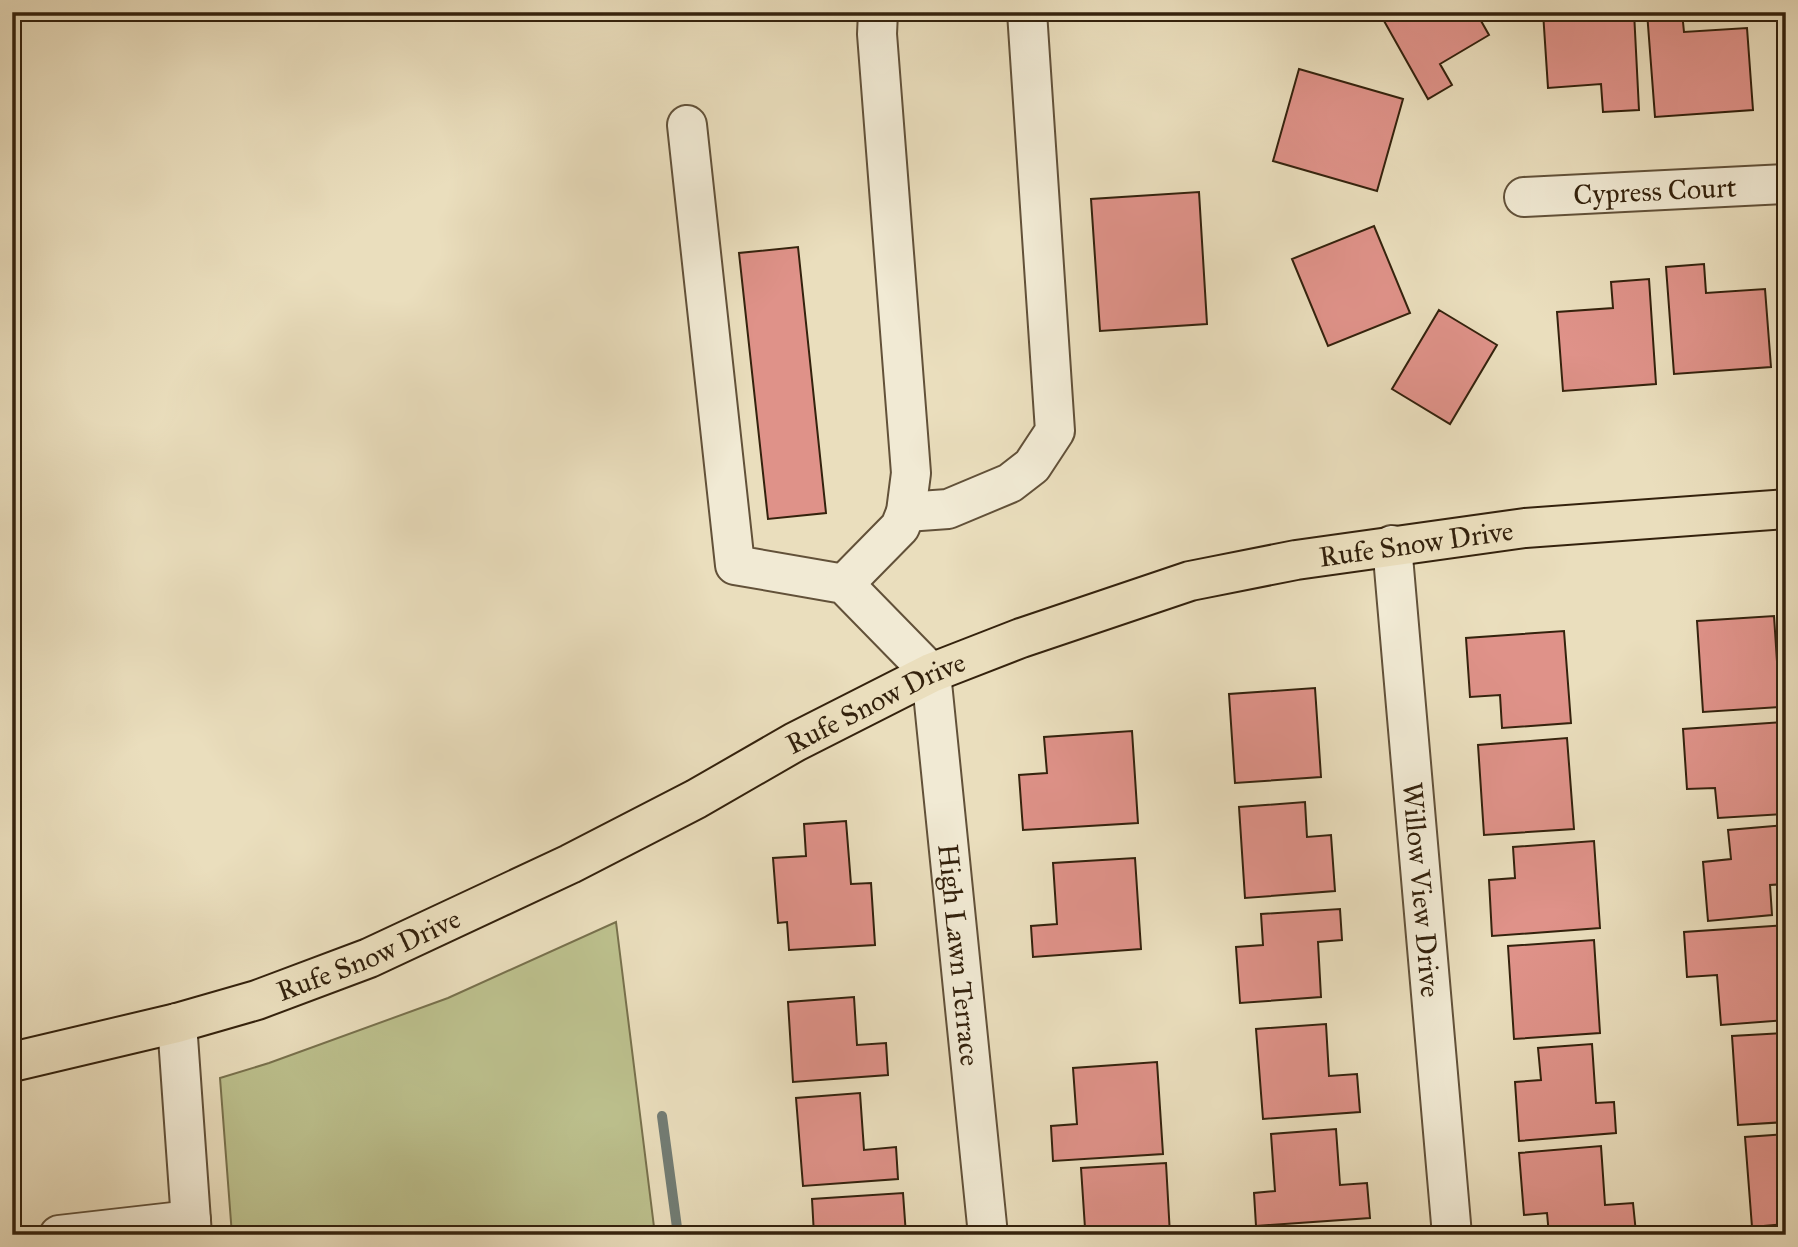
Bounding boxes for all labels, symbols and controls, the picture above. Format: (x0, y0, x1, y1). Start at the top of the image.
street label: Cypress Court (1572, 169, 1737, 212)
street label: Rufe Snow Drive (1317, 512, 1515, 574)
street label: Rufe Snow Drive (780, 644, 970, 761)
street label: Willow View Drive (1395, 781, 1449, 999)
street label: High Lawn Terrace (931, 842, 988, 1068)
street label: Rufe Snow Drive (272, 900, 466, 1009)

